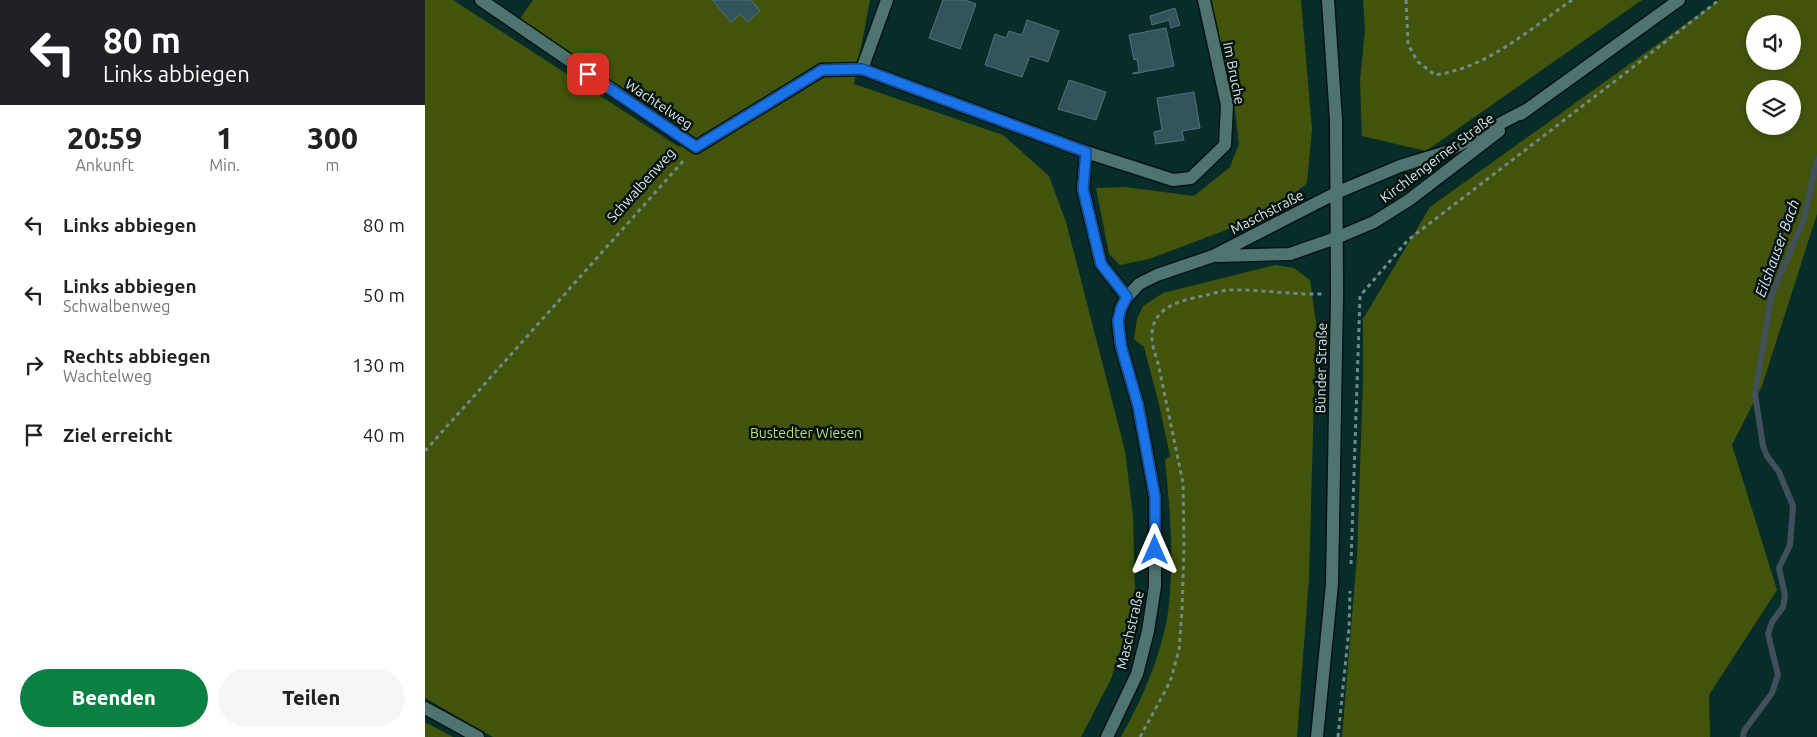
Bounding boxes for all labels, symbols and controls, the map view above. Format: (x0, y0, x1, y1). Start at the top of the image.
map controls (1746, 15, 1801, 135)
button: sound (1746, 15, 1801, 70)
icon: left (20, 20, 85, 85)
text: 80 m (103, 20, 181, 60)
street label: Im Bruche (1220, 40, 1248, 106)
pin (567, 53, 609, 95)
icon: arrive (574, 60, 602, 88)
text: Links abbiegen (103, 61, 250, 86)
street label: Wachtelweg (622, 76, 696, 132)
button: layers (1746, 80, 1801, 135)
street label: Kirchlengerner Straße (1377, 110, 1497, 206)
text: 20:59 (67, 121, 142, 155)
text: 1 (216, 121, 233, 155)
text: 300 (307, 121, 358, 155)
street label: Schwalbenweg (604, 145, 678, 225)
text: Ankunft (75, 156, 134, 174)
text: Min. (209, 156, 240, 174)
text: m (326, 156, 339, 174)
street label: Maschstraße (1228, 187, 1306, 237)
water label: Eilshauser Bach (1751, 197, 1803, 299)
icon: left (20, 211, 48, 239)
text: Links abbiegen (63, 214, 197, 236)
text: 80 m (363, 214, 405, 236)
text: Links abbiegen (63, 275, 197, 297)
icon: left (20, 281, 48, 309)
text: 50 m (363, 284, 405, 306)
text: Schwalbenweg (63, 297, 171, 315)
street label: Bünder Straße (1312, 322, 1330, 414)
text: Rechts abbiegen (63, 345, 211, 367)
icon: right (20, 351, 48, 379)
text: 130 m (352, 354, 405, 376)
text: Wachtelweg (63, 367, 152, 385)
icon: arrive (20, 421, 48, 449)
text: Ziel erreicht (63, 424, 172, 446)
text: 40 m (363, 424, 405, 446)
park label: Bustedter Wiesen (750, 425, 862, 441)
position arrow (1128, 523, 1180, 575)
street label: Maschstraße (1113, 589, 1147, 671)
button: Beenden (20, 669, 208, 727)
button: Teilen (218, 669, 405, 727)

